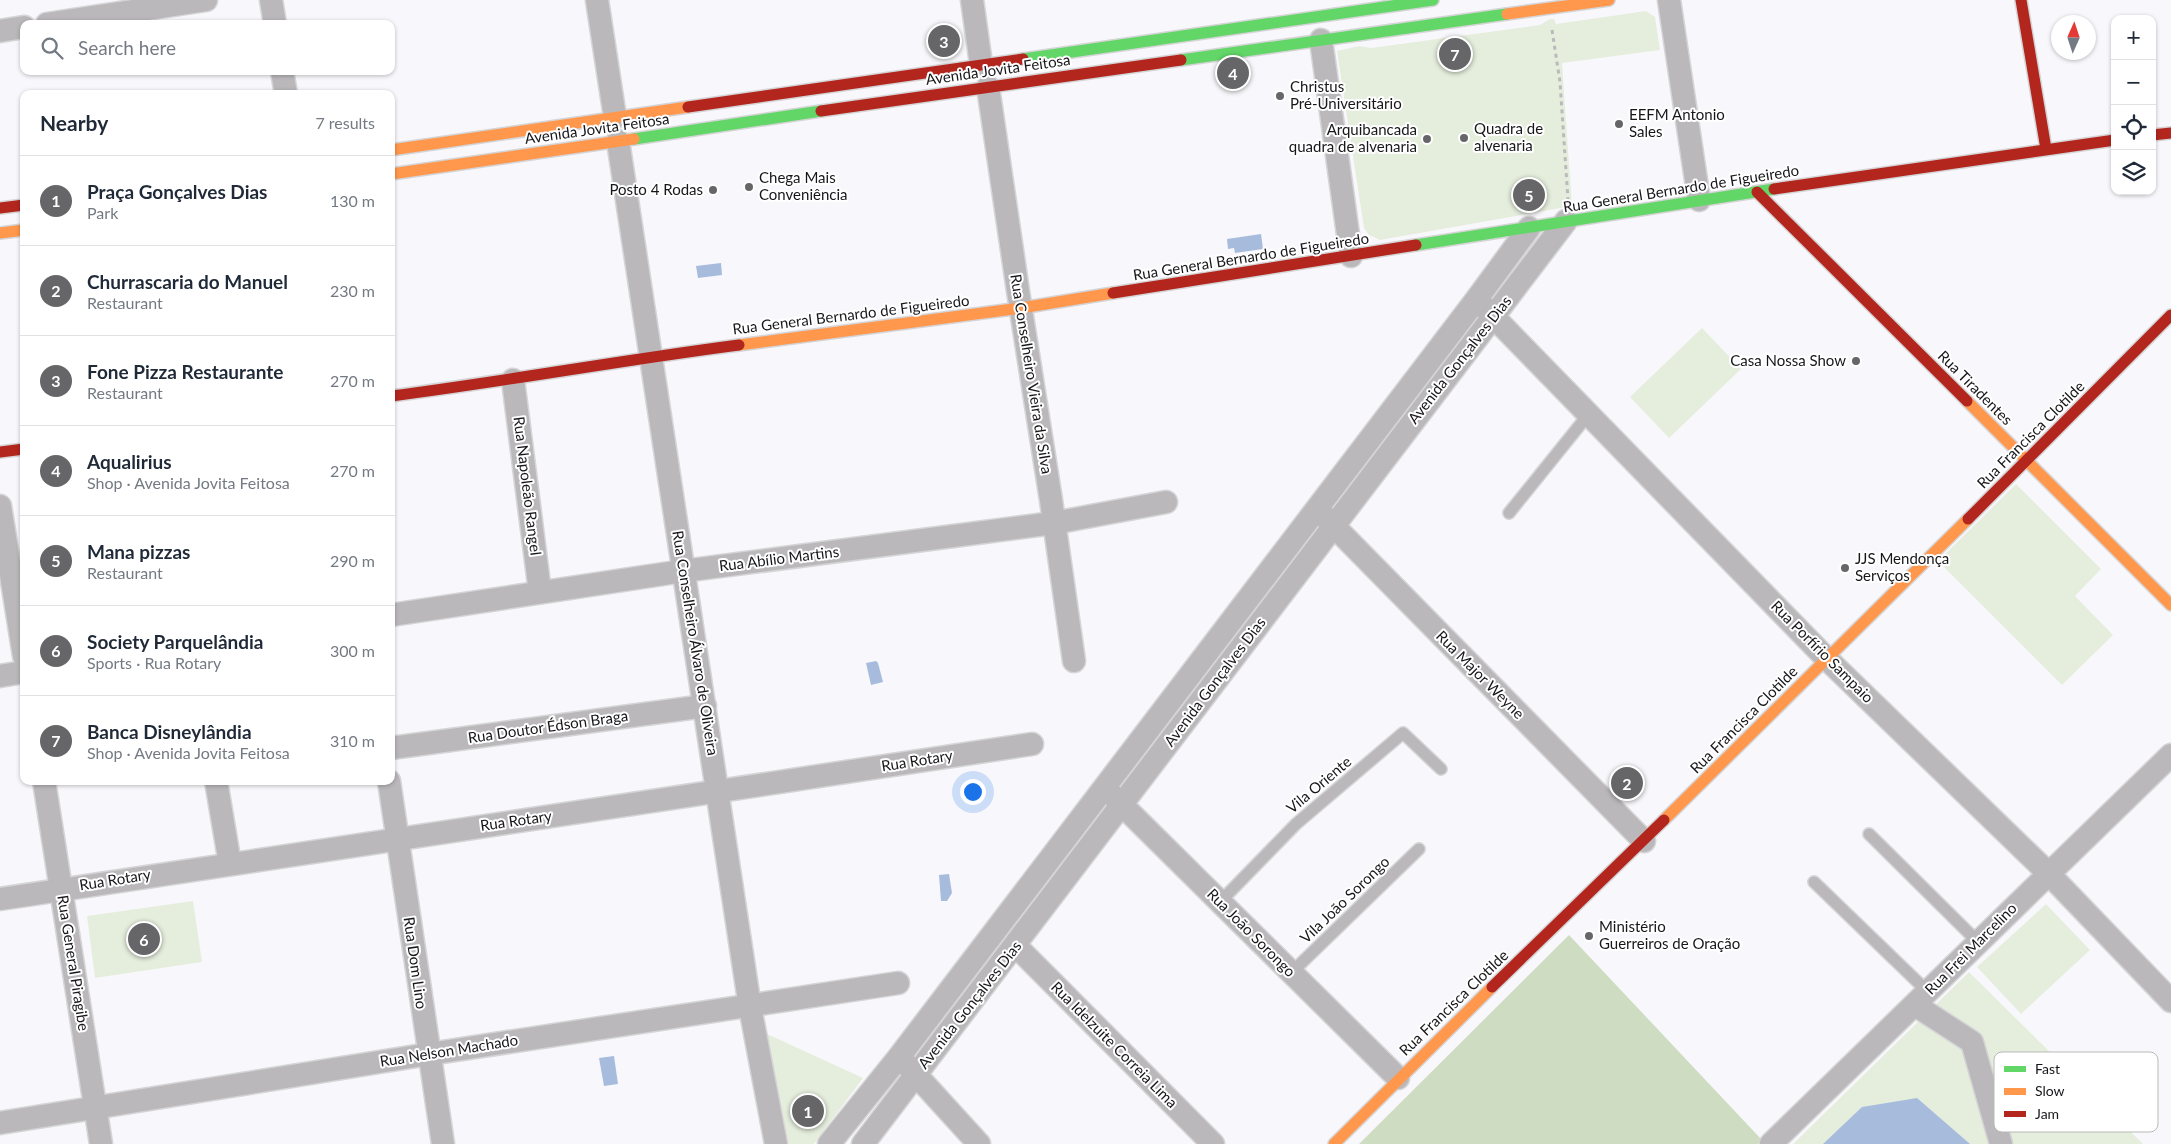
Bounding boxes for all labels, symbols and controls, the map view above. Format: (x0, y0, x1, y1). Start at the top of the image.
north arrow (2051, 15, 2096, 60)
map controls (2111, 15, 2156, 195)
button: + (2111, 15, 2156, 60)
search box (20, 20, 395, 75)
pin: 3 (928, 22, 960, 60)
icon: search (38, 34, 66, 62)
pin: 7 (1439, 35, 1471, 73)
text: Search here (78, 36, 176, 59)
street label: Avenida Jovita Feitosa (924, 50, 1071, 88)
pin: 4 (1217, 54, 1249, 92)
button: − (2111, 60, 2156, 105)
place label: Christus Pré-Universitário (1290, 77, 1402, 112)
marker: Christus Pré-Universitário (1274, 90, 1286, 102)
place label: EEFM Antonio Sales (1629, 105, 1725, 140)
button: locate (2111, 105, 2156, 150)
street label: Avenida Jovita Feitosa (523, 109, 670, 147)
text: Nearby (40, 110, 108, 135)
text: 7 results (315, 113, 375, 132)
marker: EEFM Antonio Sales (1613, 118, 1625, 130)
place label: Quadra de alvenaria (1474, 119, 1543, 154)
place label: Arquibancada quadra de alvenaria (1289, 120, 1417, 155)
marker: Quadra de alvenaria (1458, 132, 1470, 144)
marker: Arquibancada quadra de alvenaria (1421, 133, 1433, 145)
button: layers (2111, 150, 2156, 195)
street label: Rua General Bernardo de Figueiredo (1562, 160, 1800, 216)
place label: Chega Mais Conveniência (759, 168, 848, 203)
pin: 5 (1513, 176, 1545, 214)
text: Praça Gonçalves Dias (87, 180, 267, 203)
place label: Posto 4 Rodas (609, 180, 703, 198)
marker: Chega Mais Conveniência (743, 181, 755, 193)
marker: Posto 4 Rodas (707, 184, 719, 196)
text: 1 (51, 191, 61, 210)
text: 130 m (330, 191, 375, 210)
text: Park (87, 203, 118, 222)
street label: Rua General Bernardo de Figueiredo (1132, 228, 1370, 284)
text: Churrascaria do Manuel (87, 270, 288, 293)
street label: Rua Conselheiro Vieira da Silva (1007, 273, 1057, 475)
text: 2 (51, 281, 61, 300)
text: 230 m (330, 281, 375, 300)
street label: Rua General Bernardo de Figueiredo (731, 291, 970, 337)
street label: Avenida Gonçalves Dias (1404, 292, 1515, 427)
text: Restaurant (87, 293, 163, 312)
street label: Rua Tiradentes (1935, 346, 2017, 428)
place label: Casa Nossa Show (1730, 351, 1846, 369)
marker: Casa Nossa Show (1850, 355, 1862, 367)
text: Fone Pizza Restaurante (87, 360, 283, 383)
text: 3 (51, 371, 61, 390)
text: 270 m (330, 371, 375, 390)
street label: Rua Francisca Clotilde (1973, 377, 2088, 492)
text: Restaurant (87, 383, 163, 402)
street label: Rua Napoleão Rangel (511, 415, 545, 556)
text: Aqualirius (87, 450, 172, 473)
text: 4 (51, 461, 61, 480)
text: 270 m (330, 461, 375, 480)
text: Shop · Avenida Jovita Feitosa (87, 473, 290, 492)
street label: Rua Conselheiro Álvaro de Oliveira (669, 529, 723, 757)
text: Mana pizzas (87, 540, 190, 563)
street label: Rua Abílio Martins (718, 542, 840, 574)
place label: JJS Mendonça Serviços (1855, 549, 1949, 584)
text: 5 (51, 551, 61, 570)
text: 290 m (330, 551, 375, 570)
marker: JJS Mendonça Serviços (1839, 562, 1851, 574)
text: Restaurant (87, 563, 163, 582)
street label: Rua Porfírio Sampaio (1768, 596, 1878, 706)
street label: Avenida Gonçalves Dias (1160, 613, 1269, 750)
street label: Rua Major Weyne (1433, 626, 1529, 722)
text: Society Parquelândia (87, 630, 264, 653)
text: 6 (51, 641, 61, 660)
text: 300 m (330, 641, 375, 660)
text: Sports · Rua Rotary (87, 653, 221, 672)
street label: Rua Francisca Clotilde (1686, 662, 1801, 777)
street label: Rua Doutor Édson Braga (467, 706, 629, 746)
text: Banca Disneylândia (87, 720, 252, 743)
text: 7 (51, 731, 61, 750)
text: 310 m (330, 731, 375, 750)
text: Shop · Avenida Jovita Feitosa (87, 743, 290, 762)
street label: Rua Rotary (880, 745, 954, 775)
street label: Vila Oriente (1282, 752, 1354, 817)
pin: 2 (1611, 764, 1643, 802)
your location (960, 779, 986, 805)
street label: Rua Rotary (479, 806, 553, 834)
street label: Vila João Sorongo (1296, 852, 1393, 947)
street label: Rua Rotary (78, 864, 152, 894)
street label: Rua João Sorongo (1204, 884, 1300, 980)
street label: Rua General Piragibe (54, 894, 94, 1032)
street label: Rua Frei Marcelino (1921, 899, 2020, 998)
street label: Rua Dom Lino (401, 916, 431, 1010)
place label: Ministério Guerreiros de Oração (1599, 917, 1740, 952)
pin: 6 (128, 920, 160, 958)
marker: Ministério Guerreiros de Oração (1583, 930, 1595, 942)
street label: Avenida Gonçalves Dias (914, 937, 1025, 1072)
street label: Rua Francisca Clotilde (1395, 946, 1512, 1059)
street label: Rua Idelzuite Correia Lima (1048, 977, 1182, 1111)
street label: Rua Nelson Machado (378, 1030, 519, 1070)
legend (1994, 1052, 2158, 1132)
text: Fast (2035, 1060, 2060, 1077)
text: Slow (2035, 1082, 2065, 1099)
pin: 1 (792, 1092, 824, 1130)
text: Jam (2035, 1105, 2059, 1122)

